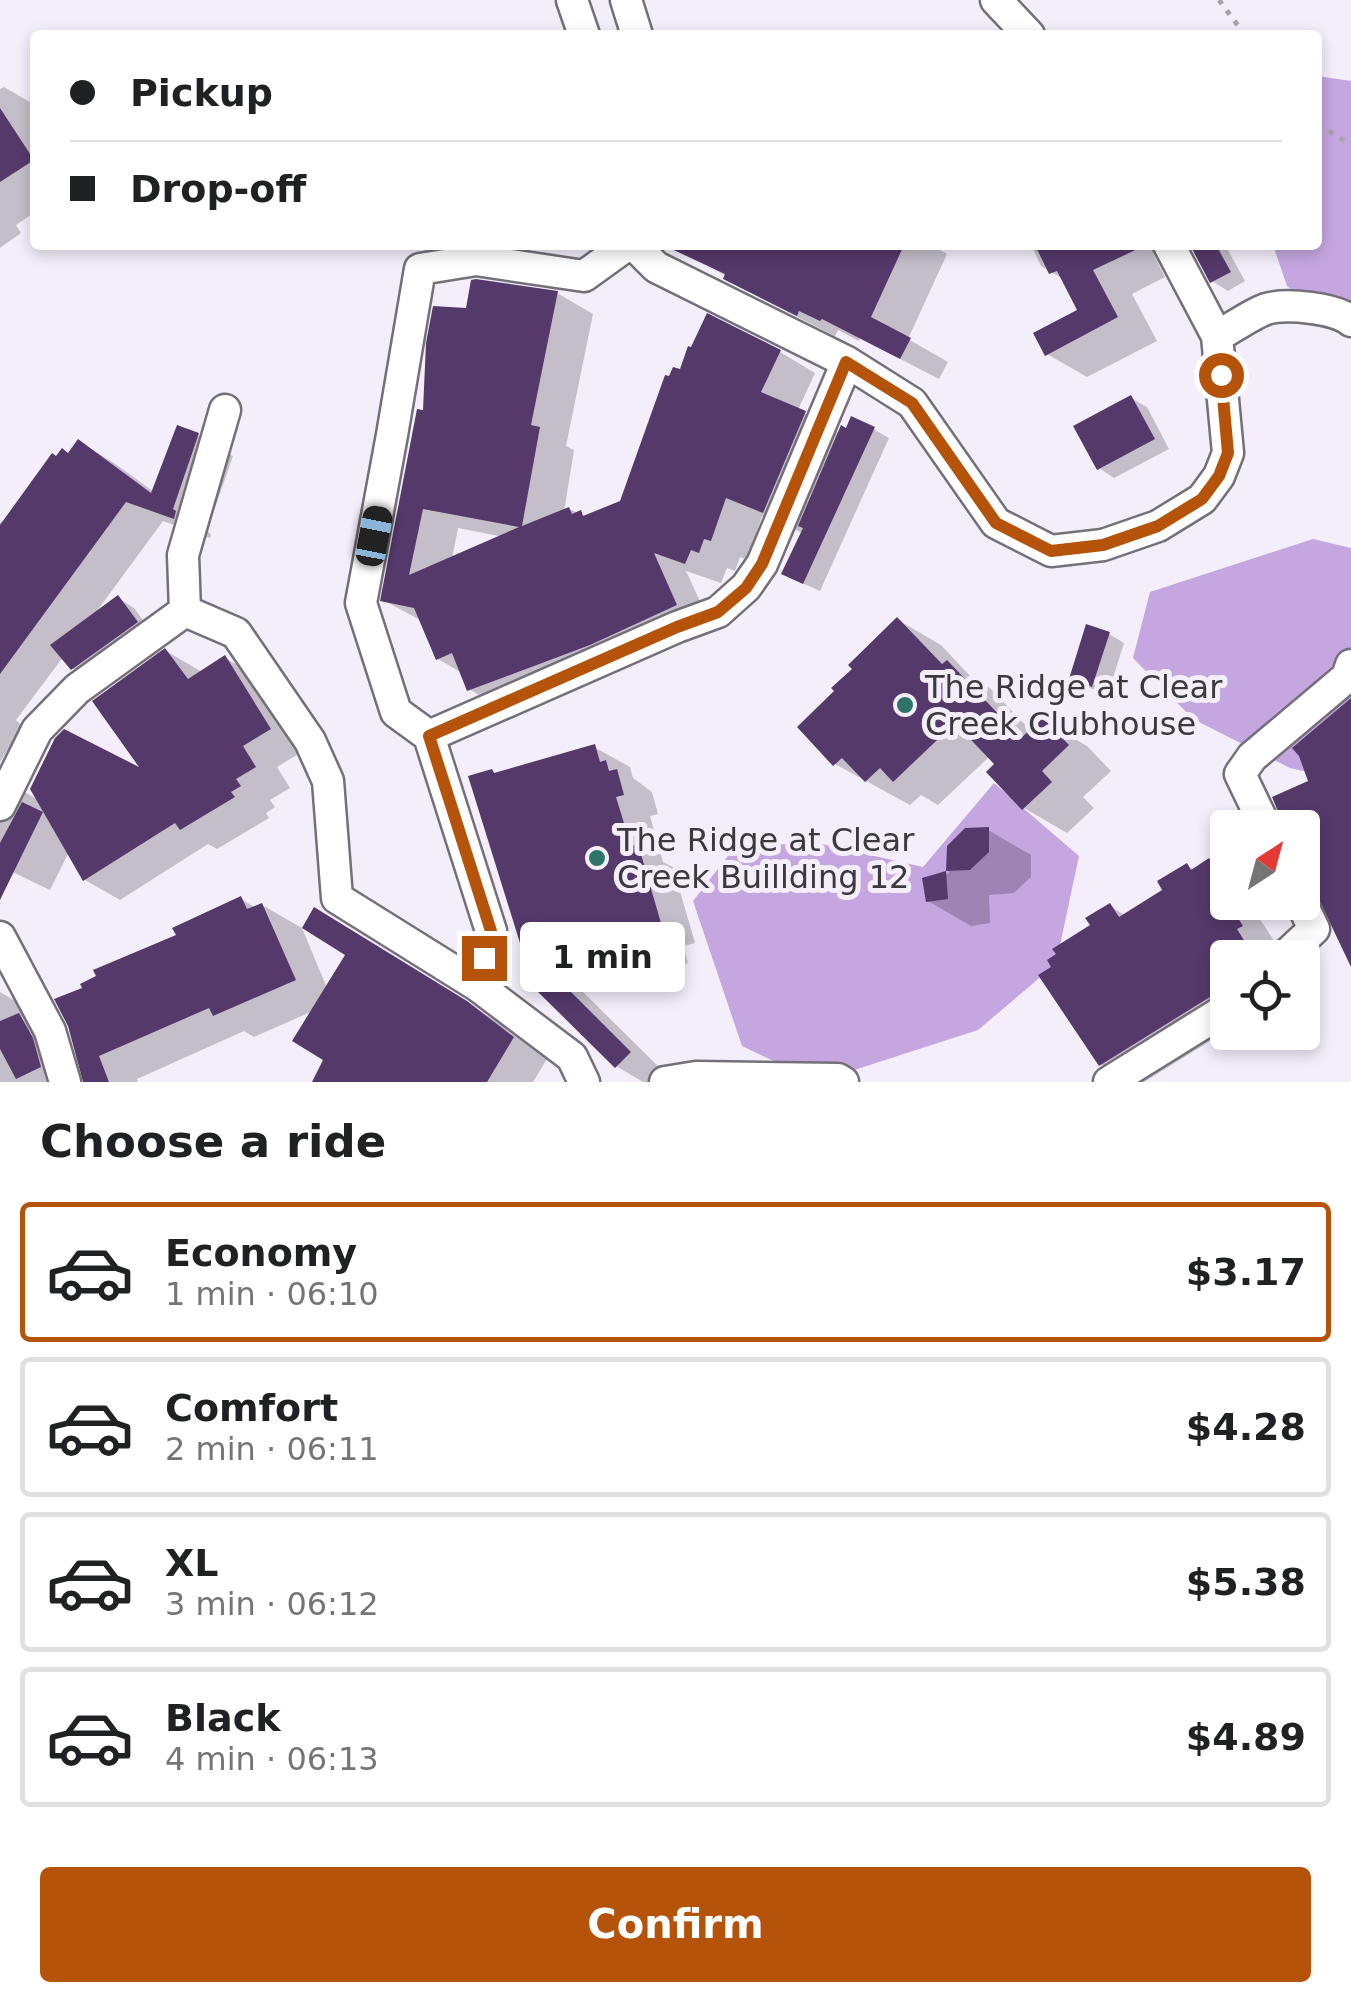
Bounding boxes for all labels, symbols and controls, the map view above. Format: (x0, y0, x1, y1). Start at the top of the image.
text: Pickup (130, 71, 273, 115)
text: Drop-off (130, 167, 306, 211)
route start (1199, 353, 1244, 398)
car (354, 504, 394, 568)
place label: The Ridge at Clear Creek Clubhouse (924, 668, 1223, 743)
marker: The Ridge at Clear Creek Clubhouse (894, 694, 916, 716)
north arrow (1210, 810, 1320, 920)
map controls (1210, 810, 1320, 1050)
place label: The Ridge at Clear Creek Buillding 12 (616, 821, 915, 896)
marker: The Ridge at Clear Creek Buillding 12 (586, 847, 608, 869)
callout: 1 min (519, 923, 684, 993)
route end (462, 936, 507, 981)
text: 1 min (552, 938, 653, 976)
button: locate (1210, 940, 1320, 1050)
text: Choose a ride (40, 1115, 386, 1168)
icon: car (45, 1227, 135, 1317)
text: Economy (165, 1231, 357, 1275)
text: $3.17 (1186, 1250, 1306, 1294)
text: 1 min · 06:10 (165, 1275, 379, 1313)
icon: car (45, 1382, 135, 1472)
text: Comfort (165, 1386, 338, 1430)
text: $4.28 (1186, 1405, 1306, 1449)
text: 2 min · 06:11 (165, 1430, 379, 1468)
icon: car (45, 1537, 135, 1627)
text: XL (165, 1541, 219, 1585)
text: $5.38 (1186, 1560, 1306, 1604)
text: 3 min · 06:12 (165, 1585, 379, 1623)
icon: car (45, 1692, 135, 1782)
text: Black (165, 1696, 280, 1740)
text: $4.89 (1186, 1715, 1306, 1759)
text: 4 min · 06:13 (165, 1740, 379, 1778)
button: Confirm (40, 1867, 1311, 1982)

